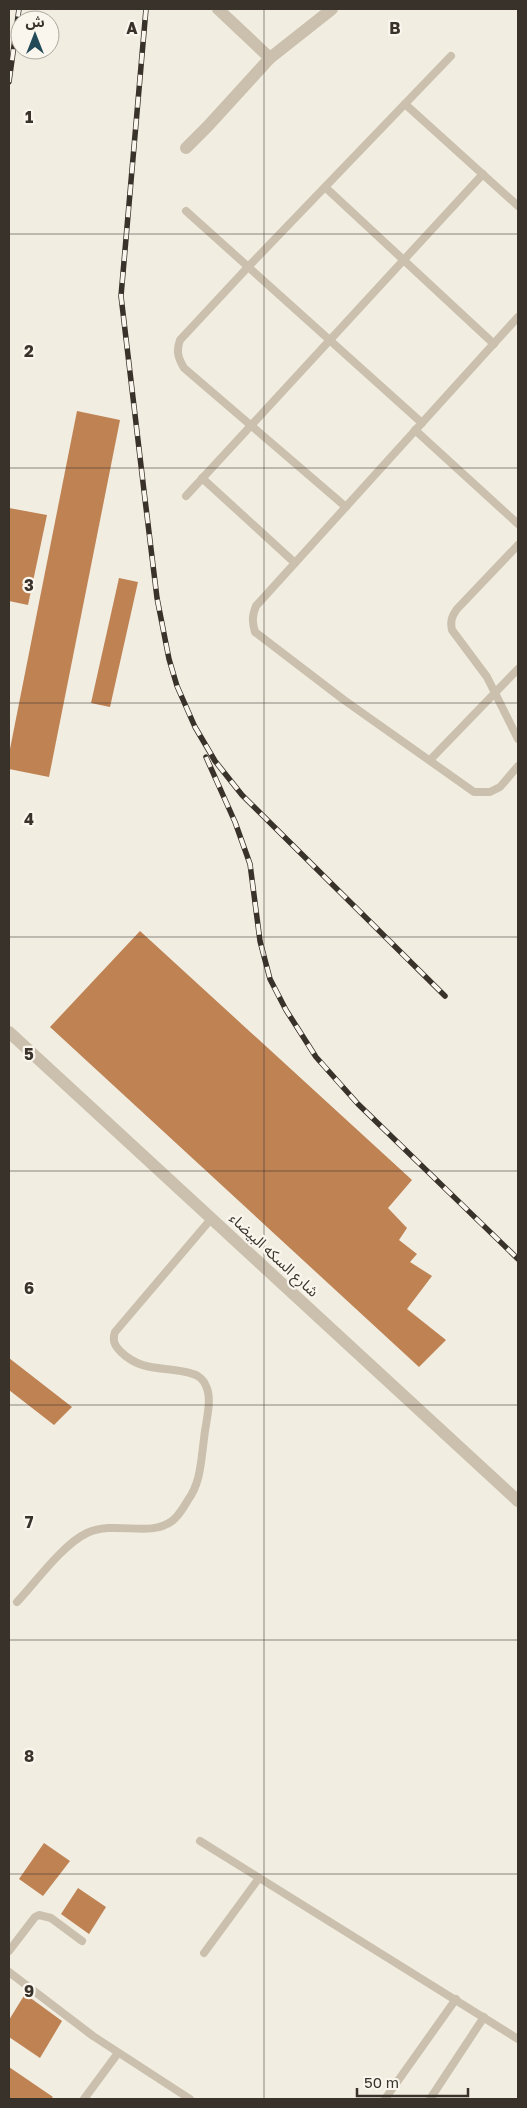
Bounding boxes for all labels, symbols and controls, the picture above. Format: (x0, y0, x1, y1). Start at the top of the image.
north arrow (10, 10, 60, 60)
text: ش (25, 13, 45, 30)
text: A (126, 18, 138, 38)
text: B (389, 18, 401, 38)
text: 1 (25, 107, 33, 127)
text: 2 (24, 341, 34, 361)
text: 3 (24, 575, 34, 595)
text: 4 (24, 809, 34, 829)
text: 5 (24, 1044, 34, 1064)
street label: شارع السكه البيضاء (224, 1209, 323, 1303)
text: 6 (24, 1278, 34, 1298)
text: 7 (25, 1512, 34, 1532)
text: 8 (24, 1746, 34, 1766)
text: 9 (24, 1981, 34, 2001)
scale bar (357, 2066, 468, 2098)
text: 50 m (364, 2073, 399, 2091)

